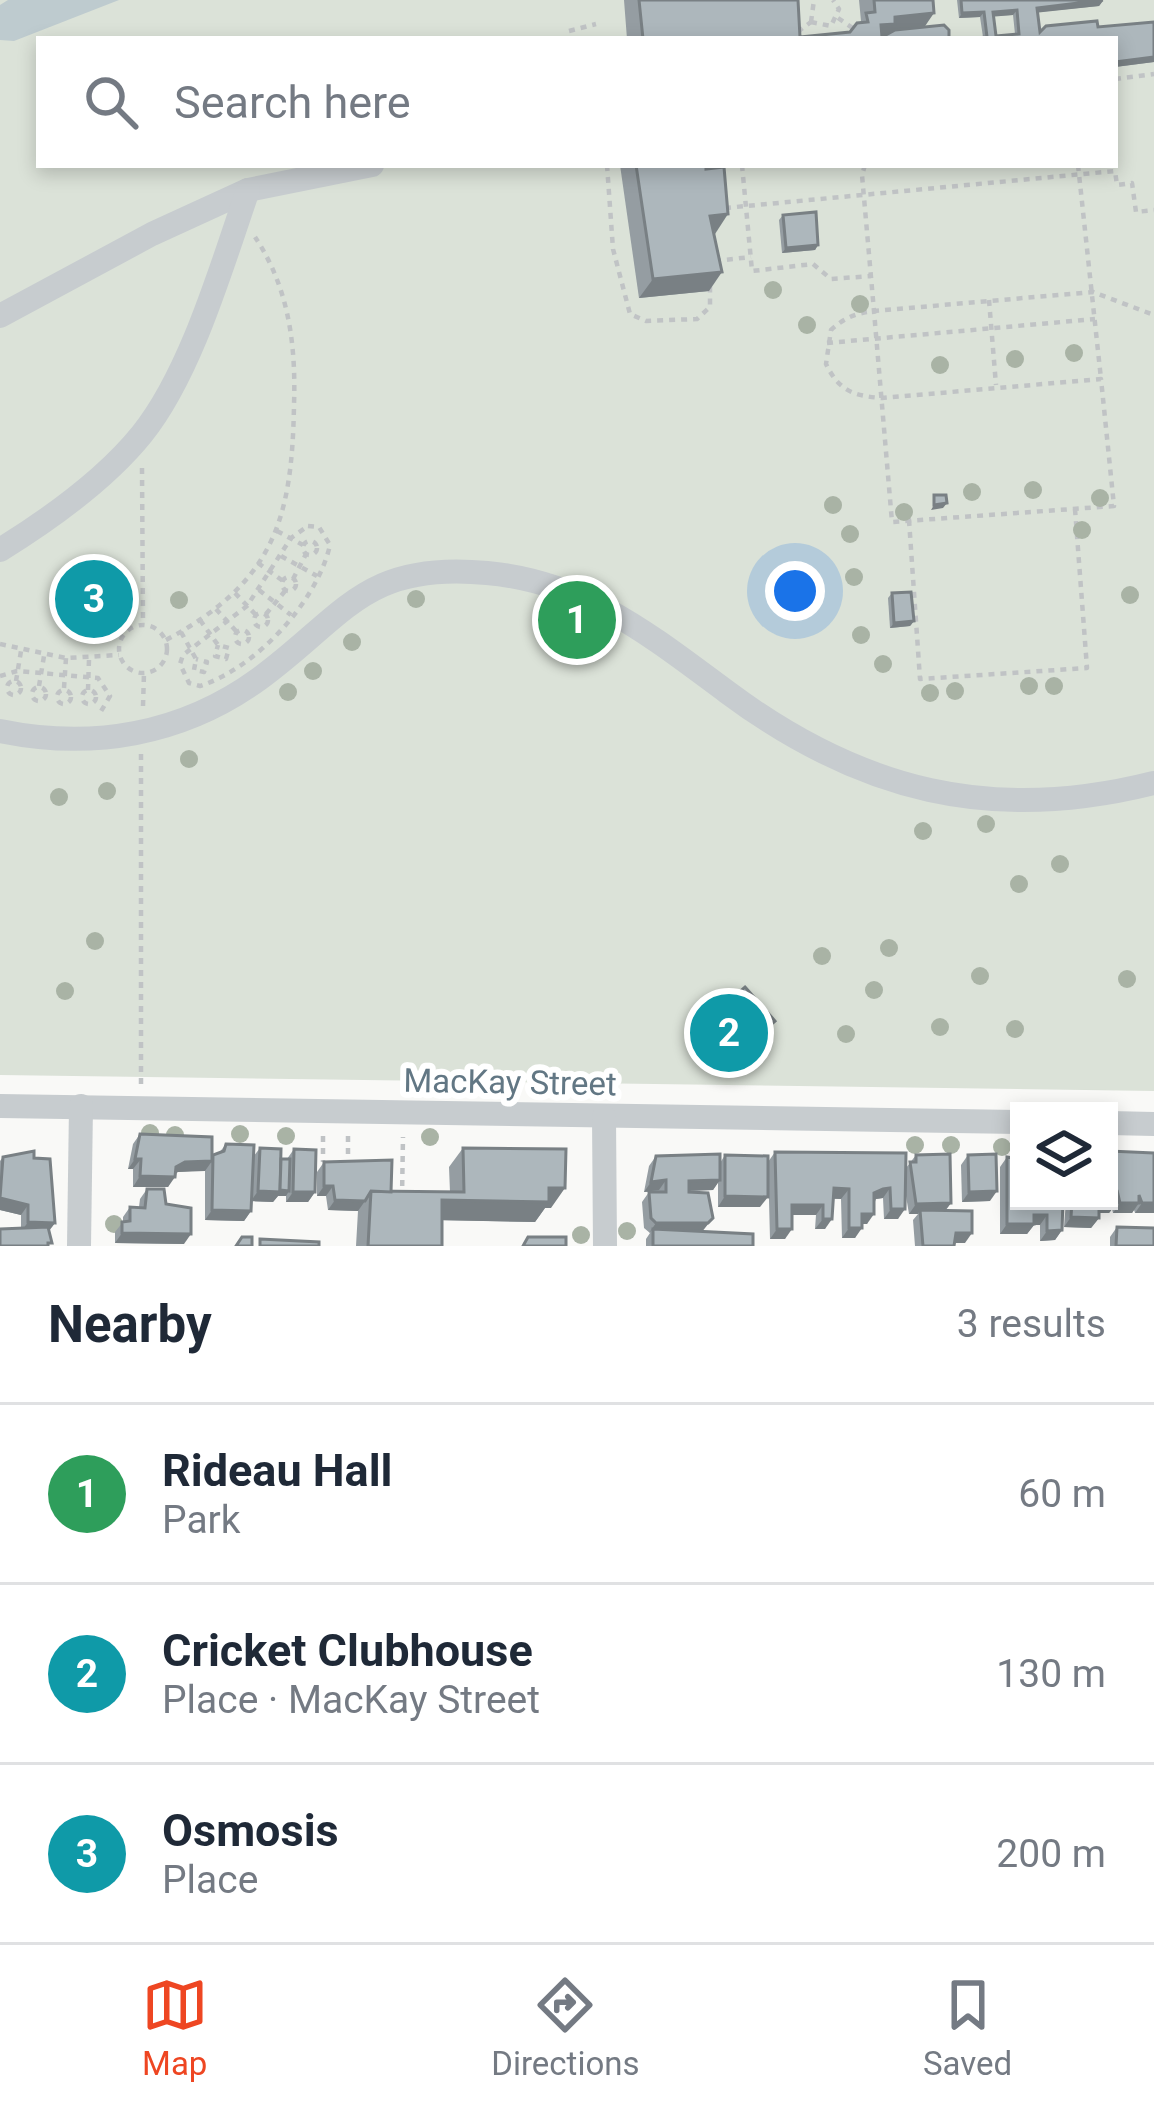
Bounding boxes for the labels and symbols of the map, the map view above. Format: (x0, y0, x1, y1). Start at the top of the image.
pin: 3 (55, 554, 133, 644)
your location (765, 561, 825, 621)
pin: 1 (538, 575, 616, 665)
pin: 2 (690, 988, 768, 1078)
street label: MacKay Street (403, 1061, 617, 1103)

